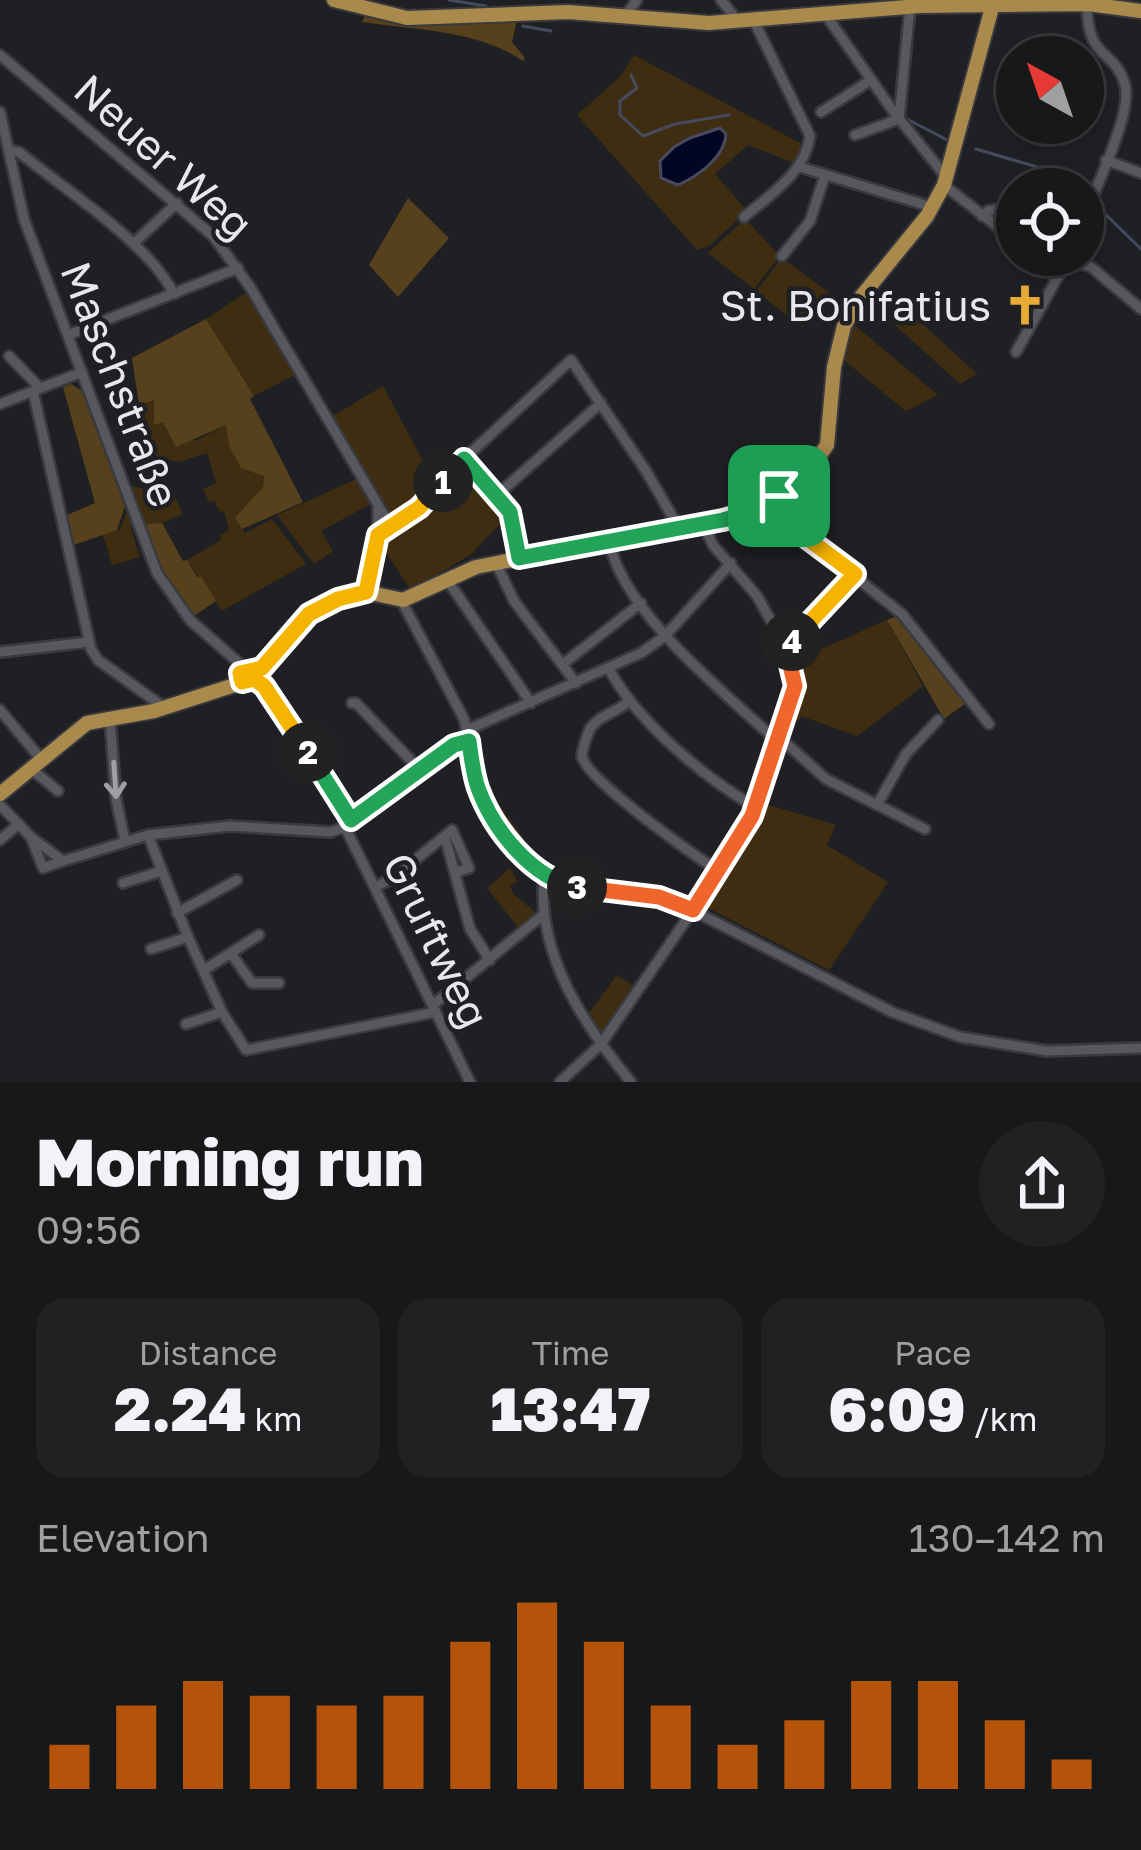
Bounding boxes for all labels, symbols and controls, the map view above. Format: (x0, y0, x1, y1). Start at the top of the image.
north arrow (996, 36, 1104, 144)
map controls (996, 36, 1104, 276)
street label: Neuer Weg (65, 63, 263, 249)
button: locate (996, 168, 1104, 276)
street label: Maschstraße (51, 254, 191, 514)
place label: St. Bonifatius (720, 280, 991, 330)
church icon: St. Bonifatius (1002, 282, 1048, 328)
pin (728, 445, 830, 547)
pin: 1 (413, 452, 473, 512)
text: 1 (435, 462, 452, 501)
icon: arrive (746, 463, 812, 529)
pin: 4 (762, 611, 822, 671)
text: 4 (782, 621, 802, 660)
pin: 2 (278, 722, 338, 782)
text: 2 (298, 732, 318, 771)
one-way arrow (103, 760, 126, 799)
street label: Gruftweg (373, 844, 501, 1036)
pin: 3 (547, 857, 607, 917)
text: 3 (567, 867, 587, 906)
text: Morning run (36, 1121, 424, 1201)
button: share (979, 1121, 1105, 1247)
text: 09:56 (36, 1206, 142, 1253)
text: Distance (139, 1333, 278, 1372)
text: Time (532, 1333, 609, 1372)
text: Pace (894, 1333, 971, 1372)
text: 2.24 (114, 1372, 246, 1444)
text: 13:47 (490, 1372, 651, 1444)
text: 6:09 (828, 1372, 966, 1444)
text: km (246, 1399, 302, 1438)
text: /km (966, 1399, 1038, 1438)
text: Elevation (36, 1514, 209, 1561)
text: 130–142 m (909, 1514, 1105, 1561)

